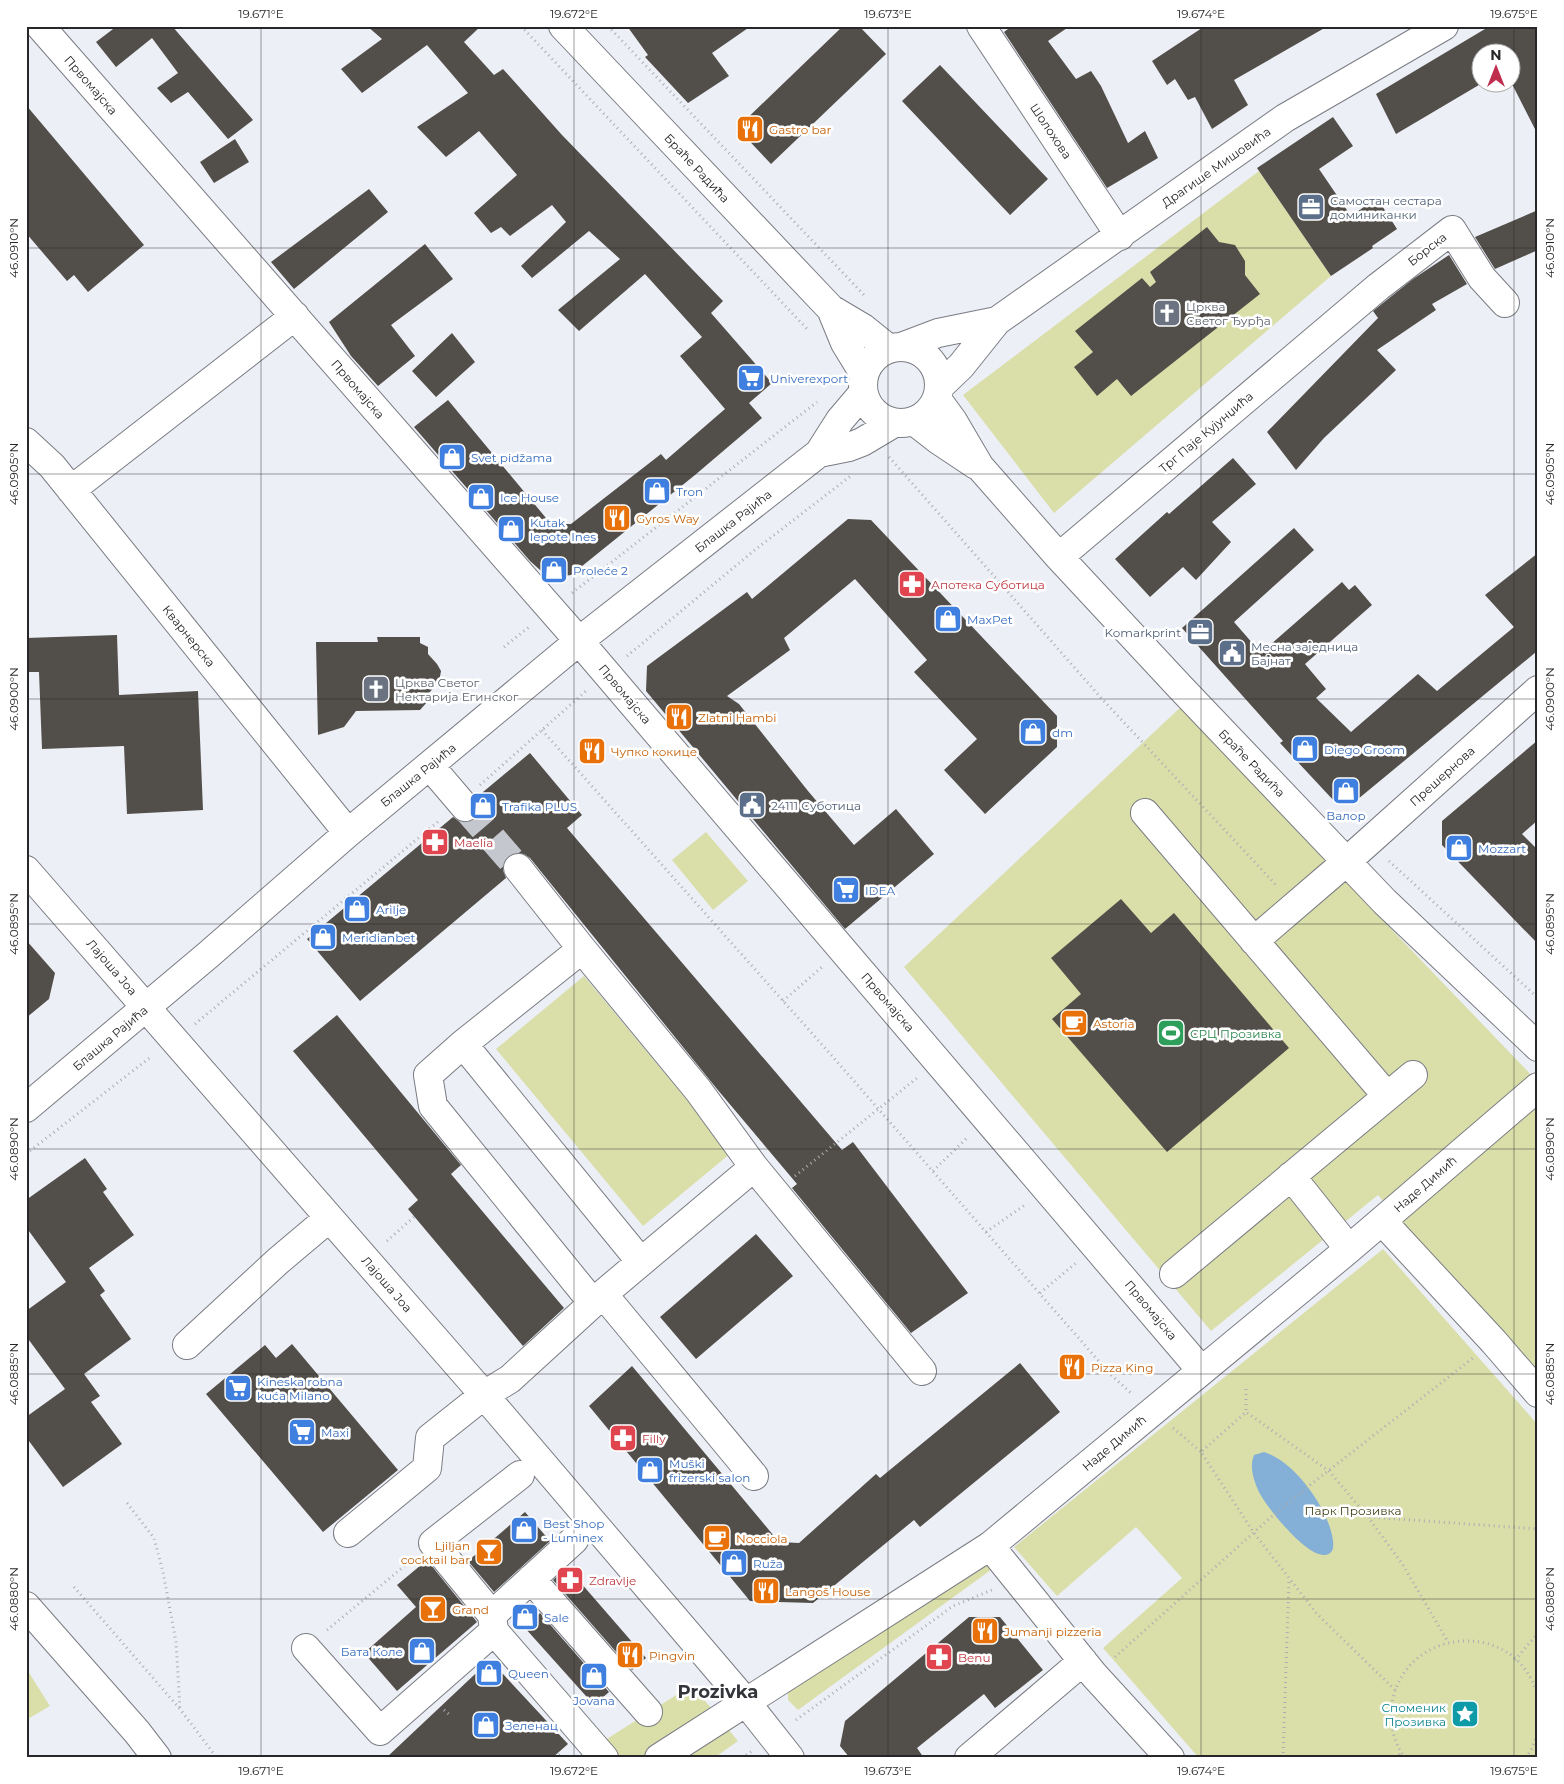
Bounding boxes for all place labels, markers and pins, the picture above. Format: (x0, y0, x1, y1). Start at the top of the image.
restaurant icon: Gastro bar (735, 114, 765, 144)
place label: Gastro bar (769, 122, 832, 137)
office icon: Самостан сестара доминиканки (1296, 192, 1326, 222)
place label: Самостан сестара доминиканки (1330, 193, 1442, 222)
church icon: Црква Светог Ђурђа (1152, 298, 1182, 328)
place label: Црква Светог Ђурђа (1186, 299, 1271, 328)
supermarket icon: Univerexport (736, 363, 766, 393)
place label: Univerexport (770, 371, 848, 386)
shop icon: Svet pidžama (437, 442, 467, 472)
place label: Svet pidžama (471, 450, 552, 465)
shop icon: Tron (642, 476, 672, 506)
shop icon: Ice House (466, 482, 496, 512)
place label: Tron (676, 484, 703, 499)
place label: Ice House (500, 490, 559, 505)
restaurant icon: Gyros Way (602, 503, 632, 533)
place label: Gyros Way (636, 511, 699, 526)
shop icon: Kutak lepote Ines (496, 514, 526, 544)
place label: Kutak lepote Ines (530, 515, 596, 544)
shop icon: Proleće 2 (539, 555, 569, 585)
place label: Proleće 2 (573, 563, 628, 578)
pharmacy icon: Апотека Суботица (897, 569, 927, 599)
place label: Апотека Суботица (931, 577, 1045, 592)
shop icon: MaxPet (933, 604, 963, 634)
place label: MaxPet (967, 612, 1013, 627)
office icon: Komarkprint (1185, 617, 1215, 647)
place label: Komarkprint (1105, 625, 1181, 640)
public building icon: Месна заједница Бајнат (1217, 638, 1247, 668)
place label: Месна заједница Бајнат (1251, 639, 1358, 668)
church icon: Црква Светог Нектарија Егинског (361, 674, 391, 704)
place label: Црква Светог Нектарија Егинског (395, 675, 519, 704)
restaurant icon: Zlatni Hambi (664, 702, 694, 732)
place label: Zlatni Hambi (698, 710, 776, 725)
shop icon: dm (1018, 717, 1048, 747)
place label: dm (1052, 725, 1073, 740)
shop icon: Diego Groom (1290, 734, 1320, 764)
restaurant icon: Чупко кокице (577, 736, 607, 766)
place label: Diego Groom (1324, 742, 1405, 757)
place label: Чупко кокице (611, 744, 697, 759)
shop icon: Валор (1331, 776, 1361, 806)
public building icon: 24111 Суботица (737, 790, 767, 820)
shop icon: Trafika PLUS (468, 791, 498, 821)
place label: 24111 Суботица (771, 798, 861, 813)
place label: Trafika PLUS (502, 799, 577, 814)
place label: Валор (1326, 808, 1366, 823)
pharmacy icon: Maelia (420, 827, 450, 857)
shop icon: Mozzart (1444, 833, 1474, 863)
place label: Maelia (454, 835, 493, 850)
place label: Mozzart (1478, 841, 1526, 856)
supermarket icon: IDEA (831, 875, 861, 905)
place label: IDEA (865, 883, 896, 898)
shop icon: Arilje (342, 894, 372, 924)
place label: Arilje (376, 902, 406, 917)
shop icon: Meridianbet (308, 922, 338, 952)
place label: Meridianbet (342, 930, 416, 945)
cafe icon: Astoria (1059, 1008, 1089, 1038)
place label: Astoria (1093, 1016, 1135, 1031)
sports icon: СРЦ Прозивка (1156, 1018, 1186, 1048)
place label: СРЦ Прозивка (1190, 1026, 1282, 1041)
restaurant icon: Pizza King (1057, 1352, 1087, 1382)
place label: Pizza King (1091, 1360, 1153, 1375)
supermarket icon: Kineska robna kuća Milano (223, 1373, 253, 1403)
place label: Kineska robna kuća Milano (257, 1374, 343, 1403)
supermarket icon: Maxi (287, 1417, 317, 1447)
pharmacy icon: Filly (608, 1423, 638, 1453)
place label: Maxi (321, 1425, 349, 1440)
place label: Filly (642, 1431, 666, 1446)
shop icon: Muški frizerski salon (635, 1455, 665, 1485)
place label: Muški frizerski salon (669, 1456, 750, 1485)
shop icon: Best Shop - Luminex (509, 1515, 539, 1545)
place label: Best Shop - Luminex (543, 1516, 604, 1545)
cafe icon: Nocciola (702, 1523, 732, 1553)
place label: Nocciola (736, 1531, 788, 1546)
bar icon: Ljiljan cocktail bar (474, 1537, 504, 1567)
place label: Ljiljan cocktail bar (401, 1538, 470, 1567)
shop icon: Ruža (719, 1548, 749, 1578)
place label: Ruža (753, 1556, 783, 1571)
pharmacy icon: Zdravlje (555, 1565, 585, 1595)
place label: Zdravlje (589, 1573, 636, 1588)
restaurant icon: Langoš House (751, 1576, 781, 1606)
place label: Langoš House (785, 1584, 870, 1599)
bar icon: Grand (418, 1594, 448, 1624)
place label: Grand (452, 1602, 489, 1617)
shop icon: Sale (510, 1602, 540, 1632)
place label: Sale (544, 1610, 569, 1625)
restaurant icon: Jumanji pizzeria (970, 1616, 1000, 1646)
place label: Jumanji pizzeria (1003, 1624, 1101, 1639)
shop icon: Бата Коле (407, 1636, 437, 1666)
restaurant icon: Pingvin (615, 1640, 645, 1670)
pharmacy icon: Benu (924, 1642, 954, 1672)
place label: Бата Коле (341, 1644, 403, 1659)
place label: Pingvin (649, 1648, 695, 1663)
place label: Benu (958, 1650, 990, 1665)
shop icon: Queen (474, 1658, 504, 1688)
shop icon: Jovana (579, 1661, 609, 1691)
place label: Queen (508, 1666, 549, 1681)
place label: Jovana (572, 1693, 615, 1708)
place icon: Споменик Прозивка (1450, 1699, 1480, 1729)
place label: Споменик Прозивка (1381, 1700, 1446, 1729)
shop icon: Зеленац (471, 1710, 501, 1740)
place label: Зеленац (505, 1718, 558, 1733)

